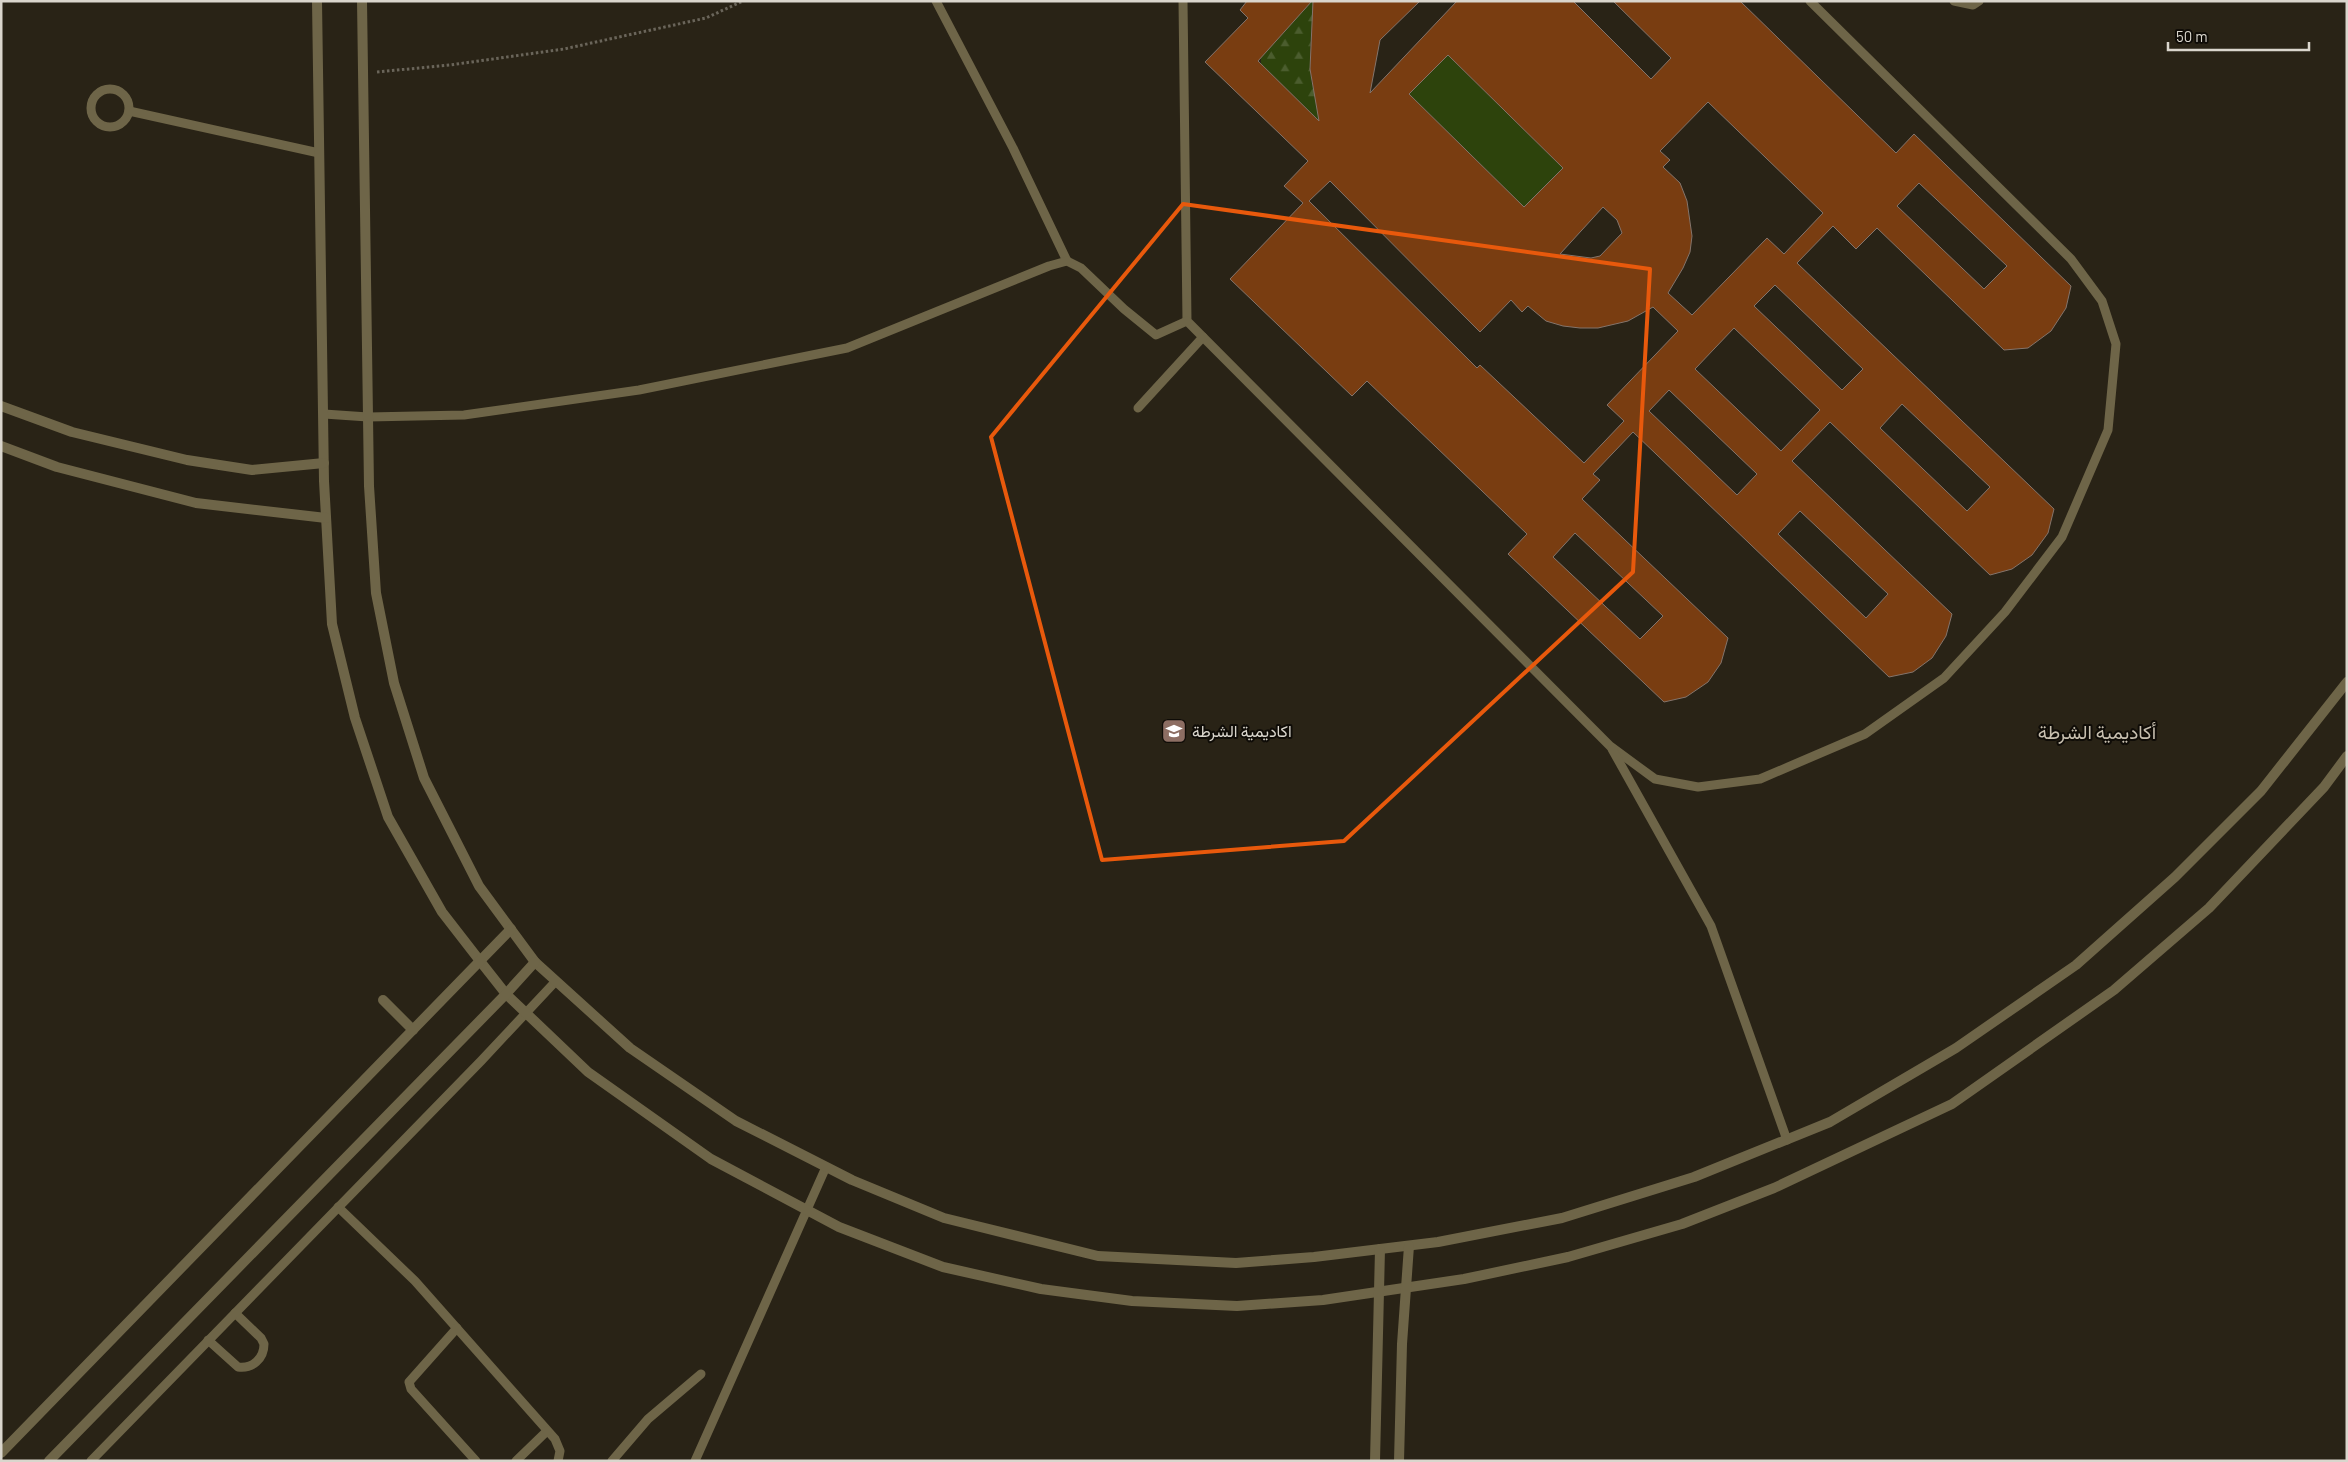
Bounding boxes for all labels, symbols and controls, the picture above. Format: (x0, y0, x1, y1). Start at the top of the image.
scale bar (2168, 20, 2309, 52)
text: 50 m (2176, 27, 2208, 45)
school or university icon: اكاديمية الشرطة (1161, 718, 1187, 744)
district label: أكاديمية الشرطة (2038, 720, 2156, 744)
place label: اكاديمية الشرطة (1192, 721, 1292, 742)

